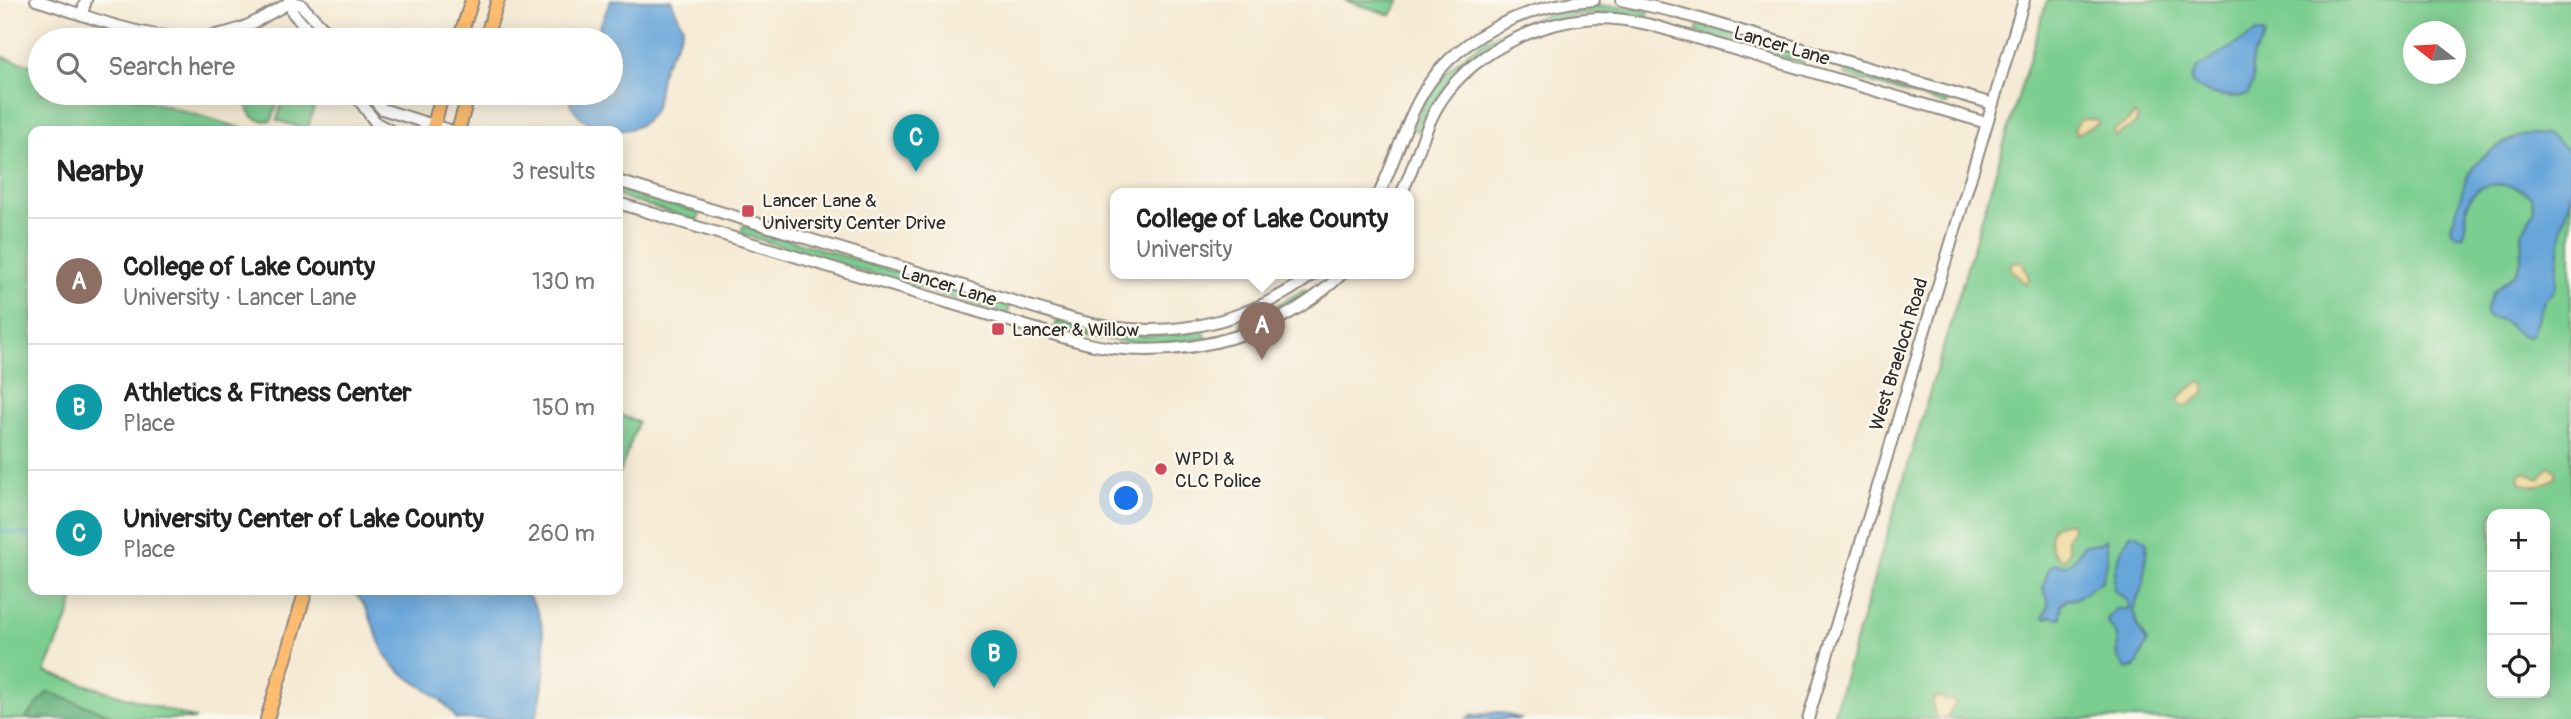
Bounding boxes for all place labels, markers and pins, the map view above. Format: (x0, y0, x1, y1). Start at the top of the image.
pin: C (893, 114, 939, 172)
place label: Lancer Lane & University Center Drive (762, 189, 946, 235)
marker: Lancer Lane & University Center Drive (740, 203, 756, 219)
pin: A (1239, 302, 1285, 360)
place label: Lancer & Willow (1012, 318, 1139, 342)
marker: Lancer & Willow (990, 321, 1006, 337)
place label: WPDI & CLC Police (1175, 447, 1262, 493)
marker: WPDI & CLC Police (1153, 461, 1169, 477)
pin: B (971, 630, 1017, 688)

